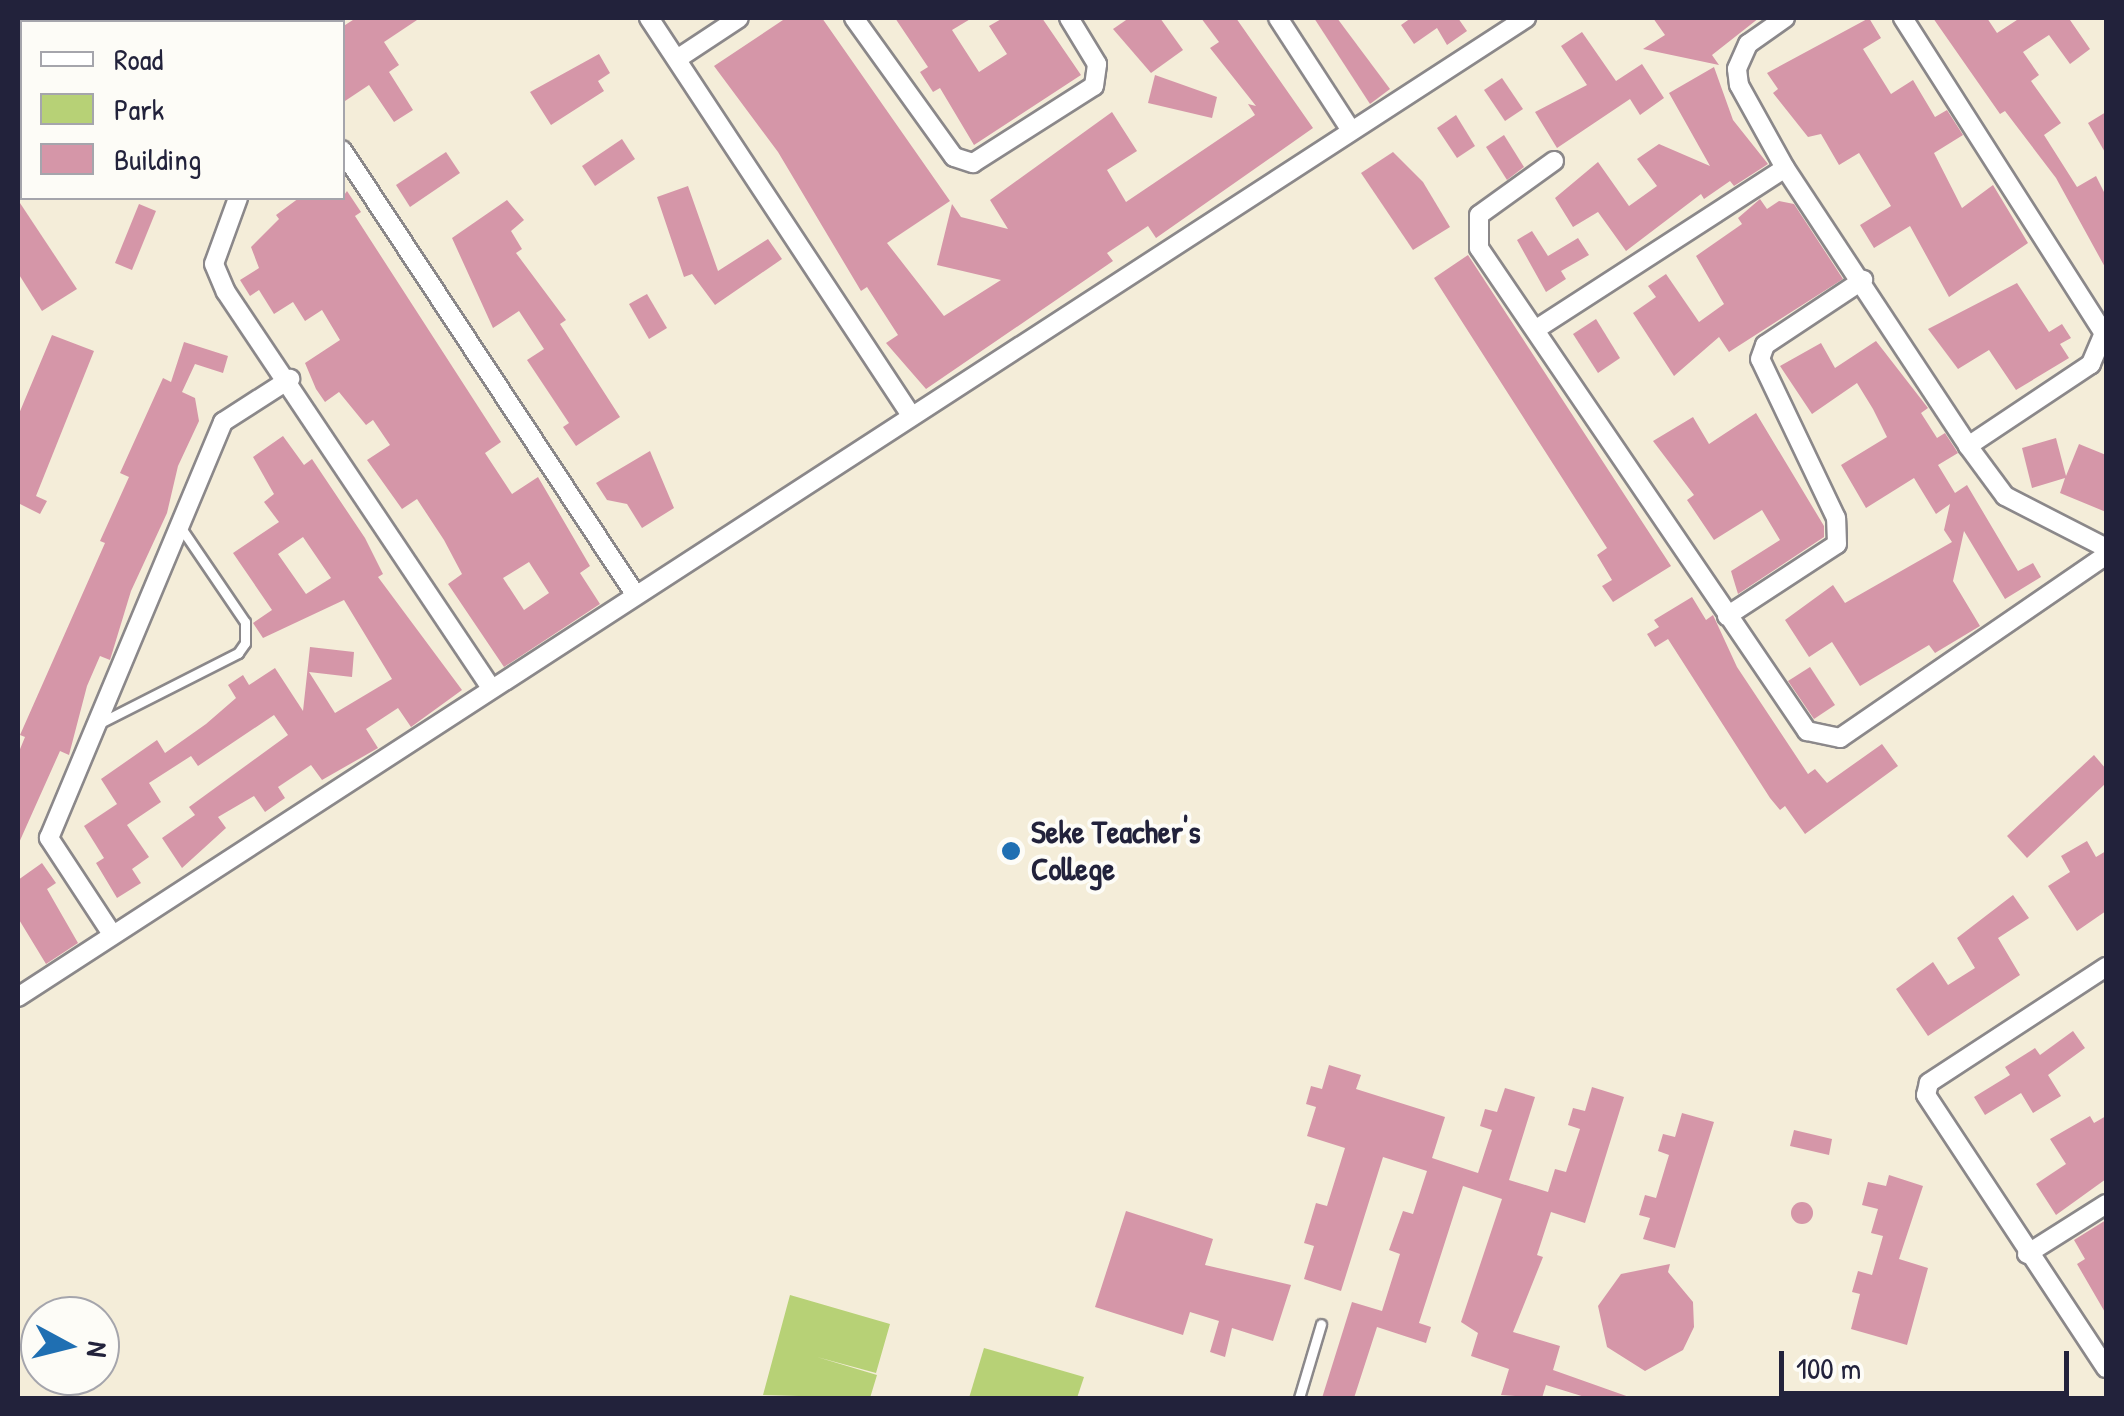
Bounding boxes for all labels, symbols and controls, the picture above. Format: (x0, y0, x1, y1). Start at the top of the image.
legend (20, 20, 345, 200)
text: Road (114, 39, 163, 79)
text: Park (114, 89, 164, 129)
text: Building (114, 139, 201, 179)
place label: Seke Teacher's College (1031, 814, 1201, 889)
marker: Seke Teacher's College (1000, 840, 1022, 862)
north arrow (20, 1296, 120, 1396)
scale bar (1784, 1331, 2074, 1393)
text: N (78, 1340, 118, 1359)
text: 100 m (1796, 1348, 1861, 1388)

